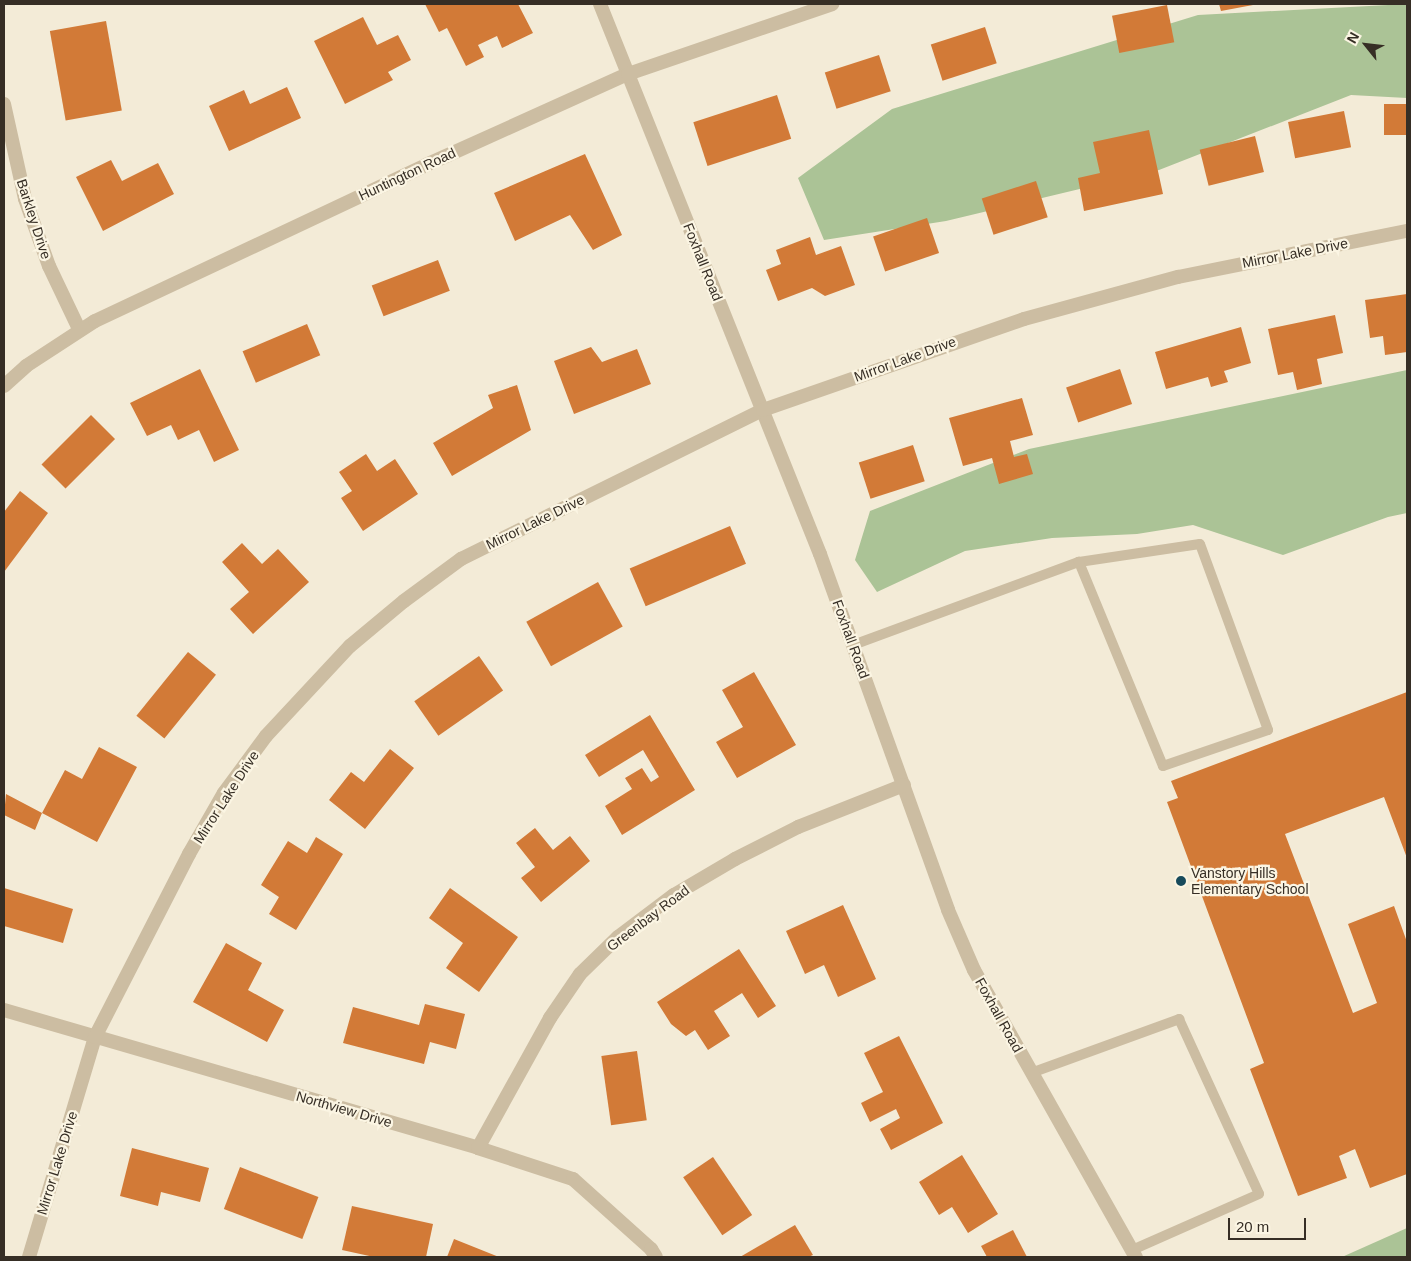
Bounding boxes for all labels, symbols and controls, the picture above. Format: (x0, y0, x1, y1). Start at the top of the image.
north arrow (1341, 20, 1391, 70)
text: N (1343, 29, 1362, 46)
street label: Huntington Road (356, 144, 458, 204)
street label: Barkley Drive (13, 177, 55, 261)
street label: Foxhall Road (680, 221, 726, 303)
street label: Mirror Lake Drive (1241, 235, 1349, 271)
street label: Mirror Lake Drive (852, 333, 958, 385)
street label: Mirror Lake Drive (483, 491, 587, 553)
street label: Foxhall Road (829, 597, 873, 681)
street label: Mirror Lake Drive (190, 747, 262, 847)
place label: Vanstory Hills Elementary School (1191, 865, 1309, 898)
marker: Vanstory Hills Elementary School (1175, 875, 1187, 887)
street label: Greenbay Road (603, 882, 693, 954)
street label: Foxhall Road (972, 975, 1026, 1055)
street label: Northview Drive (294, 1087, 394, 1131)
street label: Mirror Lake Drive (33, 1109, 81, 1217)
scale bar (1231, 1208, 1308, 1240)
text: 20 m (1236, 1218, 1269, 1235)

